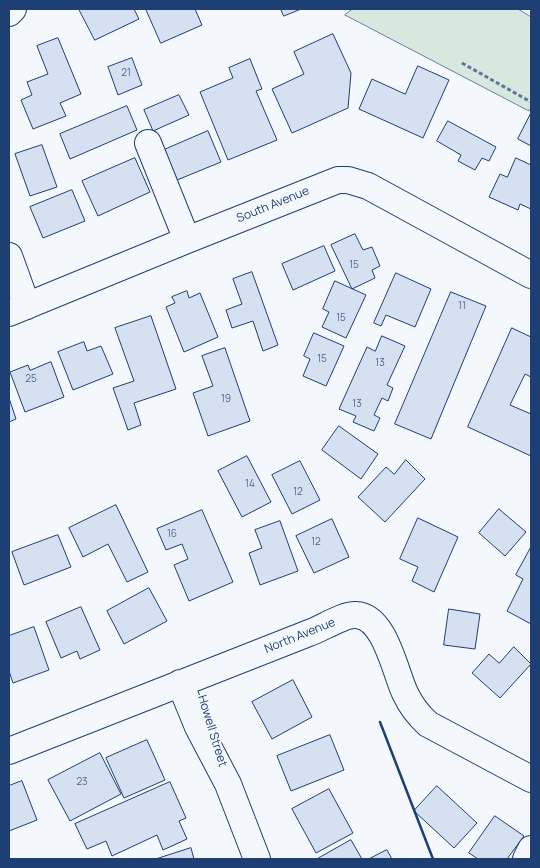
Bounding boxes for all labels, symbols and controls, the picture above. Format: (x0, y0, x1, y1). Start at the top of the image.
house number: 21 (121, 67, 131, 79)
street label: South Avenue (235, 184, 311, 226)
house number: 15 (349, 259, 359, 271)
house number: 11 (458, 300, 466, 312)
house number: 15 (336, 312, 346, 324)
house number: 15 (317, 353, 327, 365)
house number: 13 (375, 357, 385, 369)
house number: 25 (25, 373, 37, 385)
house number: 19 (221, 393, 231, 405)
house number: 13 (352, 398, 362, 410)
house number: 14 (245, 478, 255, 490)
house number: 12 (293, 486, 303, 498)
house number: 16 (167, 528, 177, 540)
house number: 12 (311, 536, 321, 548)
street label: North Avenue (263, 615, 337, 657)
street label: Howell Street (194, 693, 230, 769)
house number: 23 (76, 776, 88, 788)

